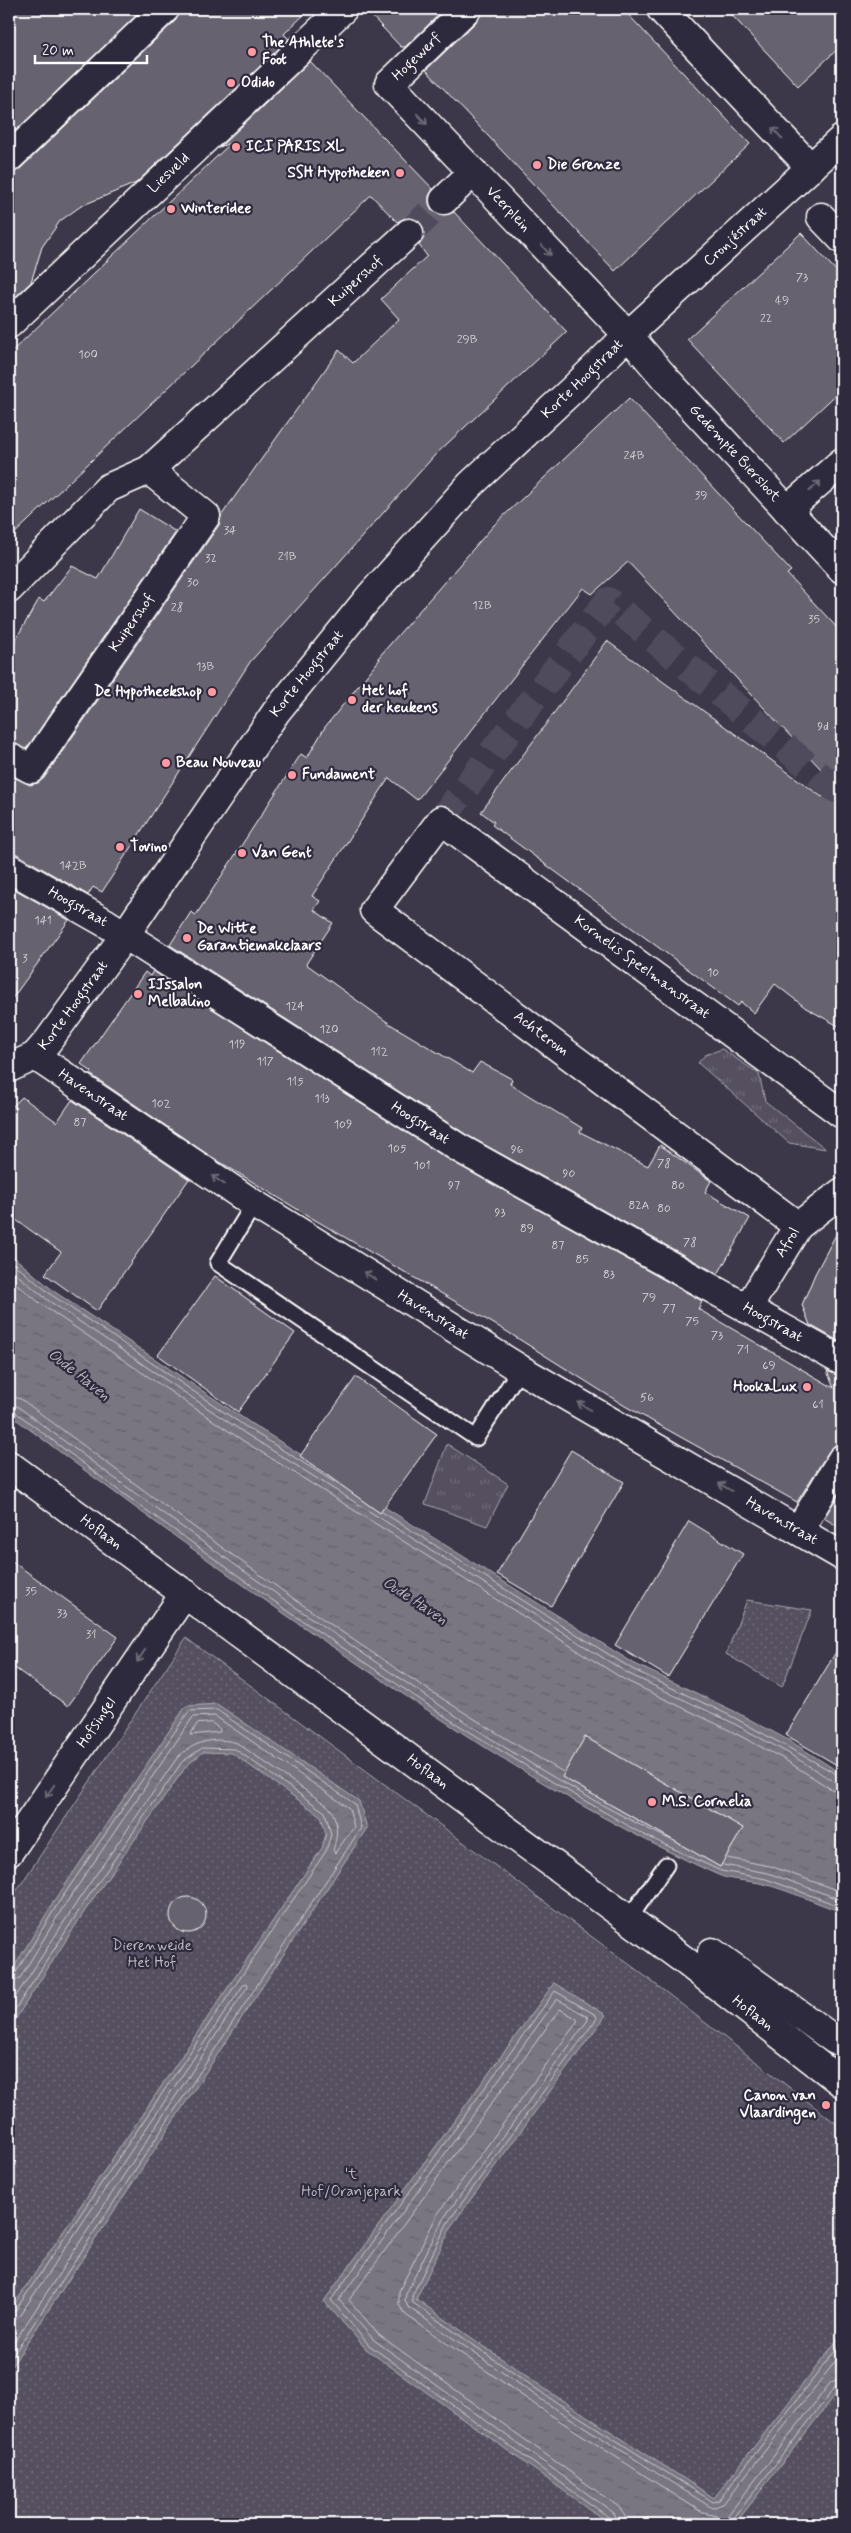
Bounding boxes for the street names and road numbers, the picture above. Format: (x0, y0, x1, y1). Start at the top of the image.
street label: Hogewerf (388, 28, 447, 86)
street label: Liesveld (144, 148, 194, 198)
street label: Veerplein (481, 182, 535, 237)
street label: Cronjéstraat (699, 202, 772, 271)
street label: Kuipershof (324, 251, 388, 311)
street label: Korte Hoogstraat (537, 335, 628, 423)
street label: Gedempte Biersloot (684, 400, 785, 506)
street label: Kuipershof (104, 590, 160, 656)
street label: Korte Hoogstraat (266, 626, 349, 721)
street label: Hoogstraat (44, 882, 112, 932)
street label: Kornelis Speelmanstraat (570, 911, 714, 1024)
street label: Korte Hoogstraat (34, 956, 113, 1055)
street label: Achterom (509, 1007, 573, 1061)
street label: Havenstraat (54, 1064, 132, 1126)
street label: Hoogstraat (387, 1097, 454, 1150)
street label: Afrol (771, 1224, 805, 1261)
street label: Havenstraat (394, 1285, 473, 1345)
street label: Hoogstraat (739, 1298, 807, 1347)
street label: Havenstraat (742, 1492, 822, 1550)
street label: Hoflaan (76, 1510, 126, 1555)
street label: Hofsingel (72, 1694, 121, 1752)
street label: Hoflaan (402, 1750, 453, 1794)
street label: Hoflaan (728, 1991, 778, 2036)

